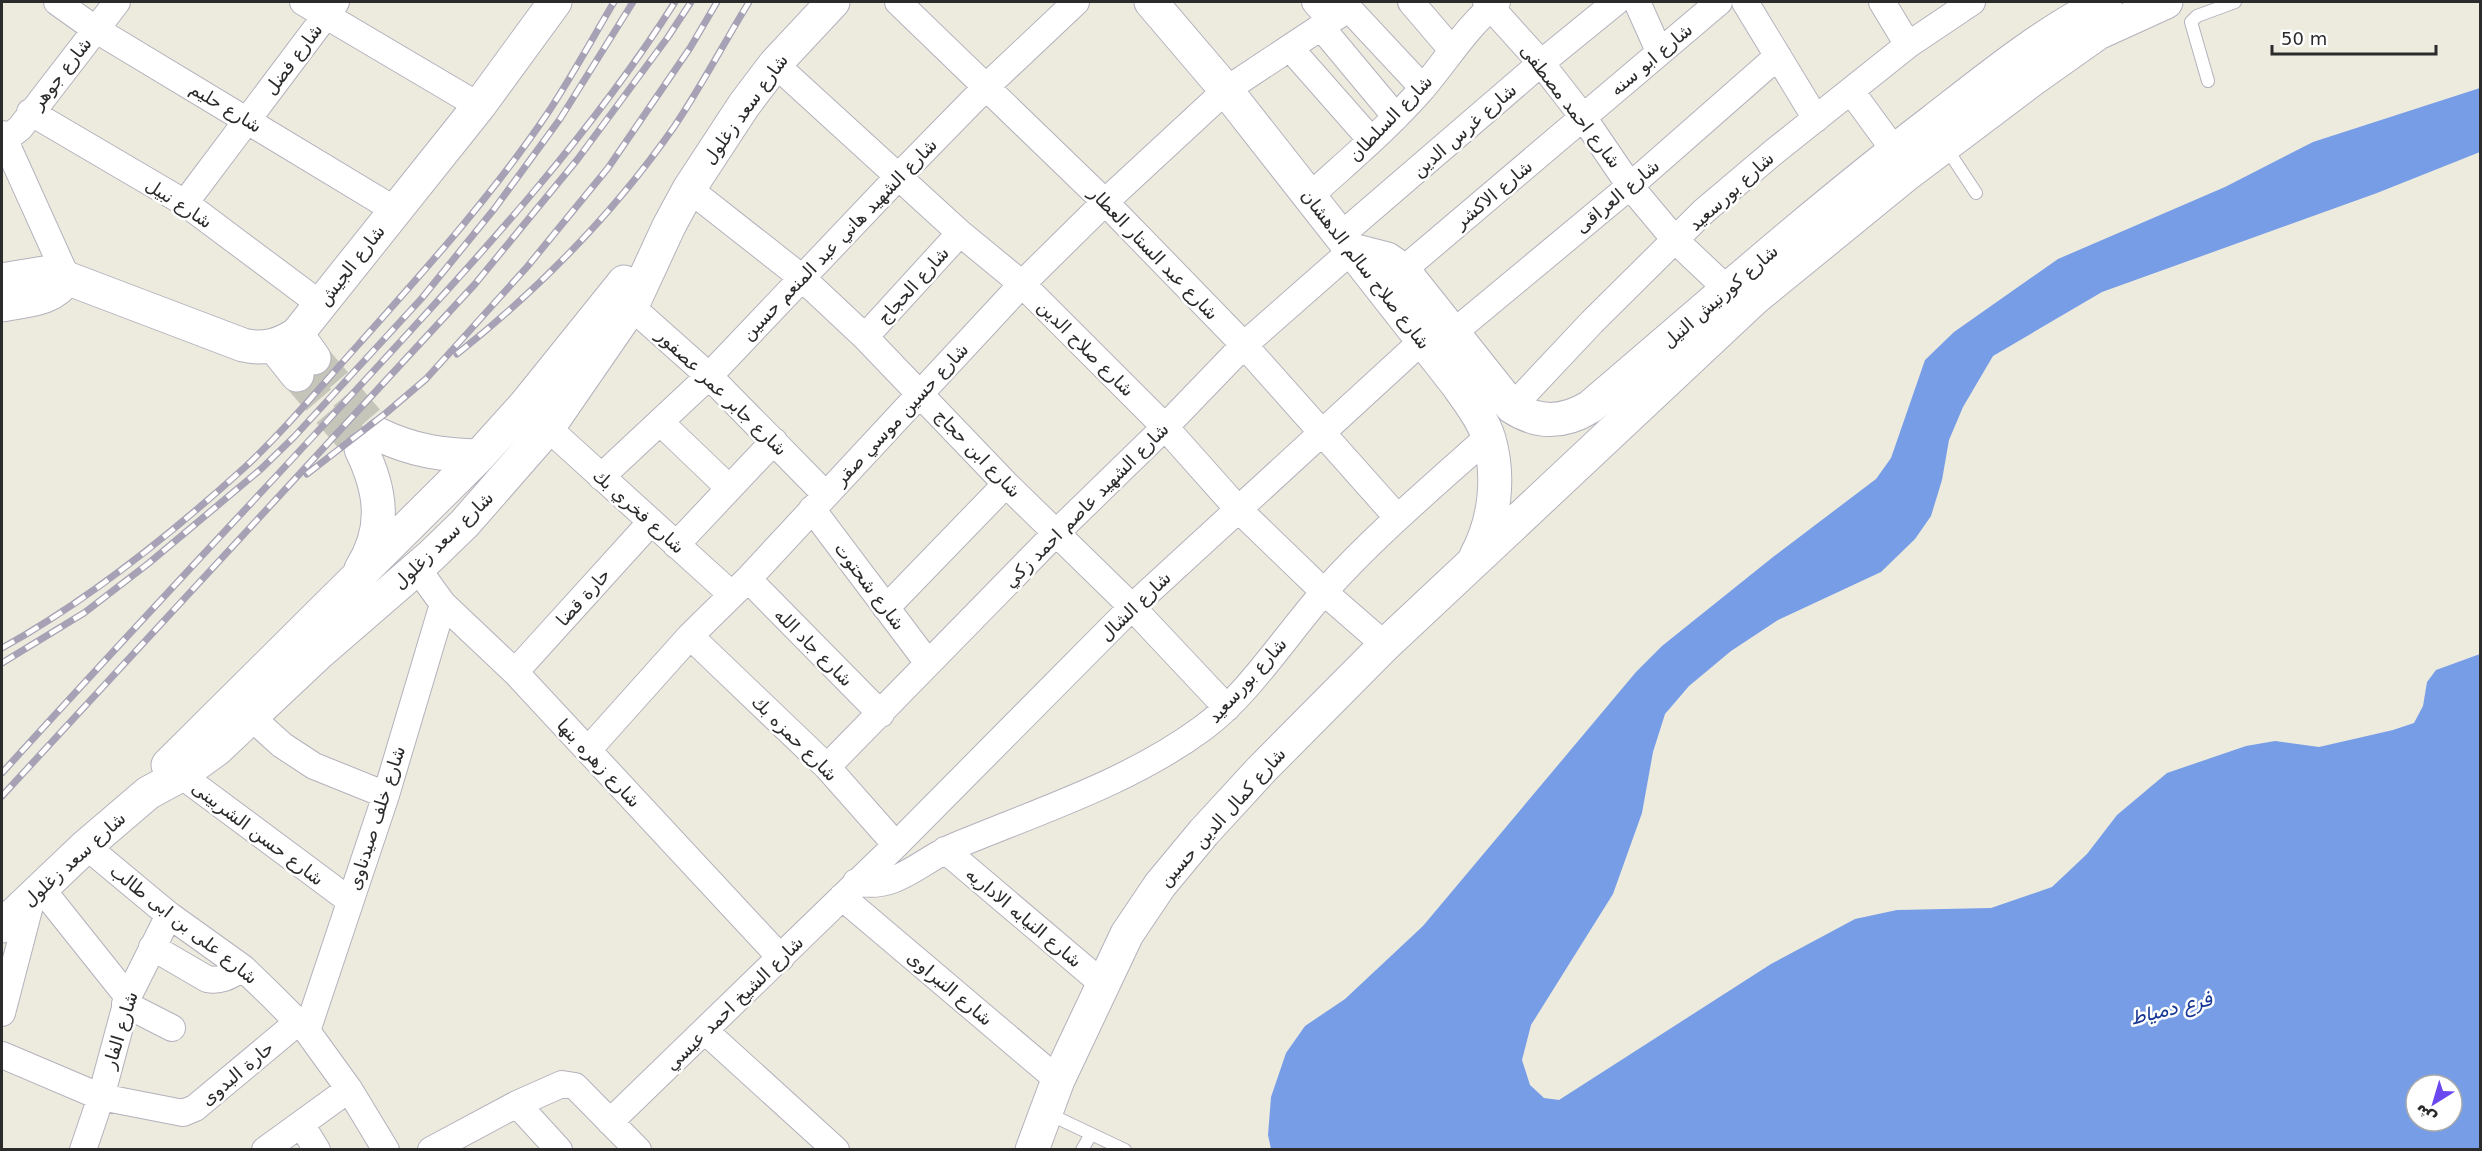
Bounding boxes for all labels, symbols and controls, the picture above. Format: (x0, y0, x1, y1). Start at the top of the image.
scale bar (2272, 18, 2436, 56)
street label: شارع فضل (259, 19, 327, 99)
street label: شارع ابو سنه (1606, 19, 1697, 100)
text: 50 m (2281, 28, 2327, 49)
street label: شارع جوهر (26, 33, 96, 115)
street label: شارع احمد مصطفى (1515, 40, 1626, 173)
street label: شارع سعد زغلول (698, 50, 793, 169)
street label: شارع السلطان (1344, 71, 1437, 166)
street label: شارع حليم (186, 77, 266, 138)
street label: شارع غرس الدين (1408, 79, 1521, 182)
street label: شارع الشهيد هاني عبد المنعم حسين (737, 134, 942, 345)
street label: شارع بورسعيد (1684, 147, 1779, 235)
street label: شارع الاكشر (1449, 155, 1537, 234)
street label: شارع العراقى (1571, 155, 1664, 238)
street label: شارع نبيل (141, 174, 216, 233)
street label: شارع عبد الستار العطار (1084, 181, 1223, 325)
street label: شارع صلاح سالم الدهشان (1296, 185, 1435, 354)
street label: شارع الجيش (313, 221, 390, 310)
street label: شارع كورنيش النيل (1658, 240, 1783, 353)
street label: شارع الحجاج (873, 242, 954, 329)
street label: شارع صلاح الدين (1033, 295, 1139, 401)
street label: شارع جابر عمر عصفور (651, 324, 792, 460)
street label: شارع حسين موسي صقر (829, 339, 973, 491)
street label: شارع ابن حجاج (930, 404, 1026, 502)
street label: شارع الشهيد عاصم احمد زكي (999, 418, 1173, 592)
street label: شارع فخري بك (588, 464, 689, 558)
street label: شارع سعد زغلول (389, 487, 498, 594)
street label: شارع شحتوت (829, 538, 910, 634)
street label: حارة قضا (552, 564, 614, 630)
street label: شارع الشال (1095, 567, 1176, 646)
street label: شارع جاد الله (770, 603, 858, 691)
street label: شارع بورسعيد (1203, 633, 1291, 728)
street label: شارع حمزه بك (747, 691, 842, 786)
street label: شارع زهره بنها (552, 714, 645, 812)
street label: شارع خلف صيدناوى (343, 743, 410, 893)
street label: شارع كمال الدين حسين (1154, 743, 1291, 891)
street label: شارع حسن الشربينى (187, 777, 328, 890)
street label: شارع سعد زغلول (18, 807, 130, 911)
street label: شارع على بن ابى طالب (105, 860, 262, 989)
street label: شارع النيابه الاداريه (961, 862, 1086, 972)
street label: شارع الشيخ احمد عيسي (661, 932, 808, 1075)
street label: شارع النبراوى (902, 946, 997, 1030)
water label: فرع دمياط (2128, 986, 2216, 1032)
street label: شارع الفار (98, 989, 143, 1072)
street label: حارة البدوى (196, 1036, 278, 1110)
north arrow (2404, 1073, 2464, 1133)
text: ش (2411, 1100, 2440, 1129)

